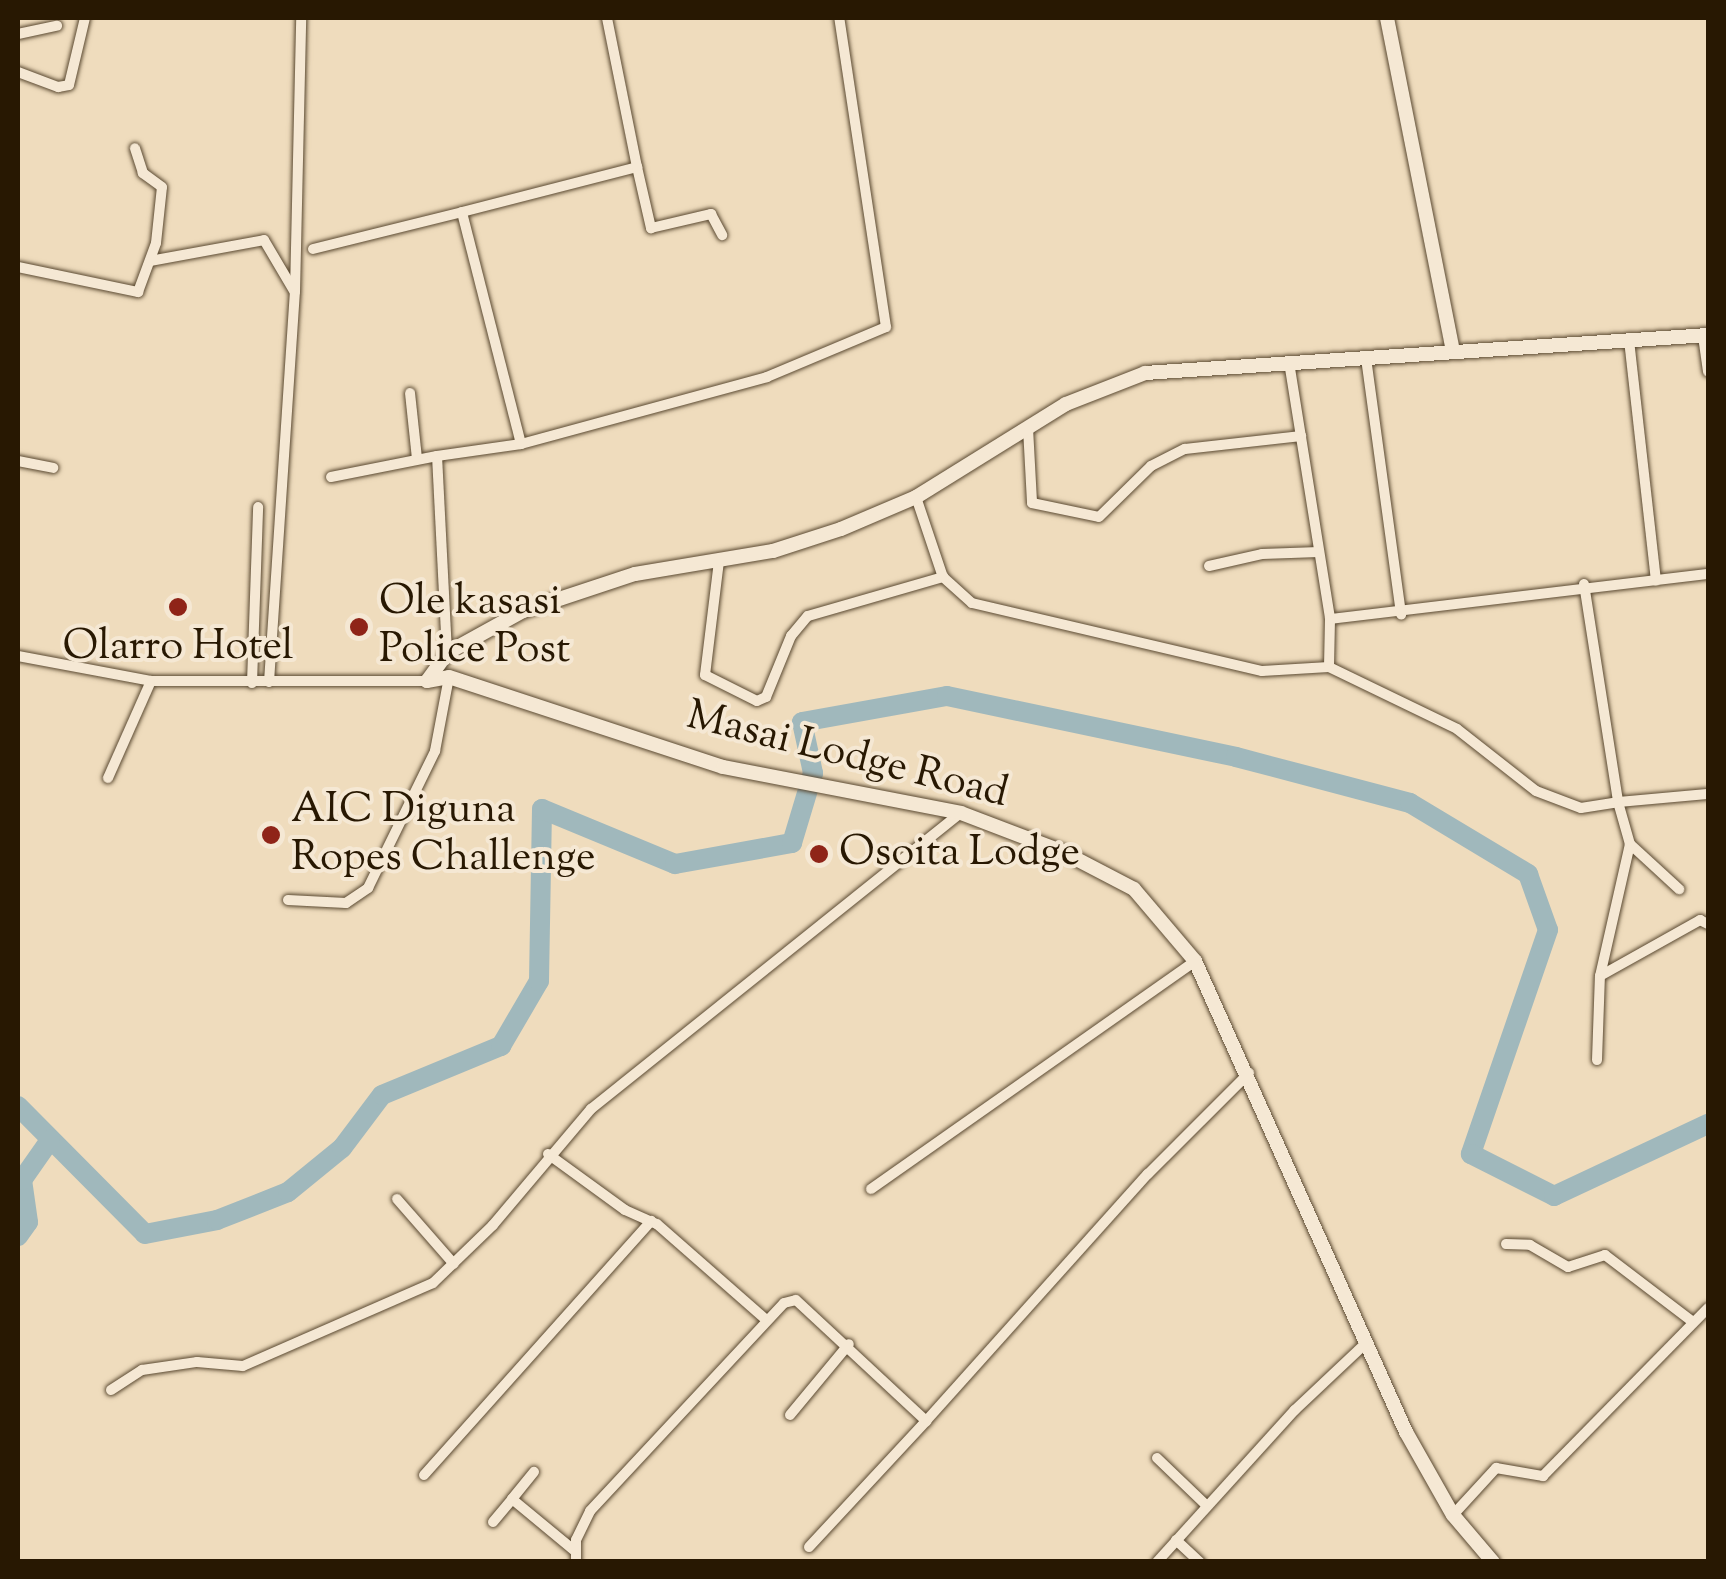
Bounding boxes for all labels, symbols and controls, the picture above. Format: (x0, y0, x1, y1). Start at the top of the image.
place label: Ole kasasi Police Post (379, 578, 570, 676)
marker: Olarro Hotel (167, 596, 189, 618)
marker: Ole kasasi Police Post (348, 616, 370, 638)
place label: Olarro Hotel (62, 623, 294, 673)
street label: Masai Lodge Road (681, 692, 1013, 820)
place label: AIC Diguna Ropes Challenge (291, 786, 596, 884)
marker: AIC Diguna Ropes Challenge (260, 824, 282, 846)
place label: Osoita Lodge (839, 829, 1080, 879)
marker: Osoita Lodge (808, 843, 830, 865)

